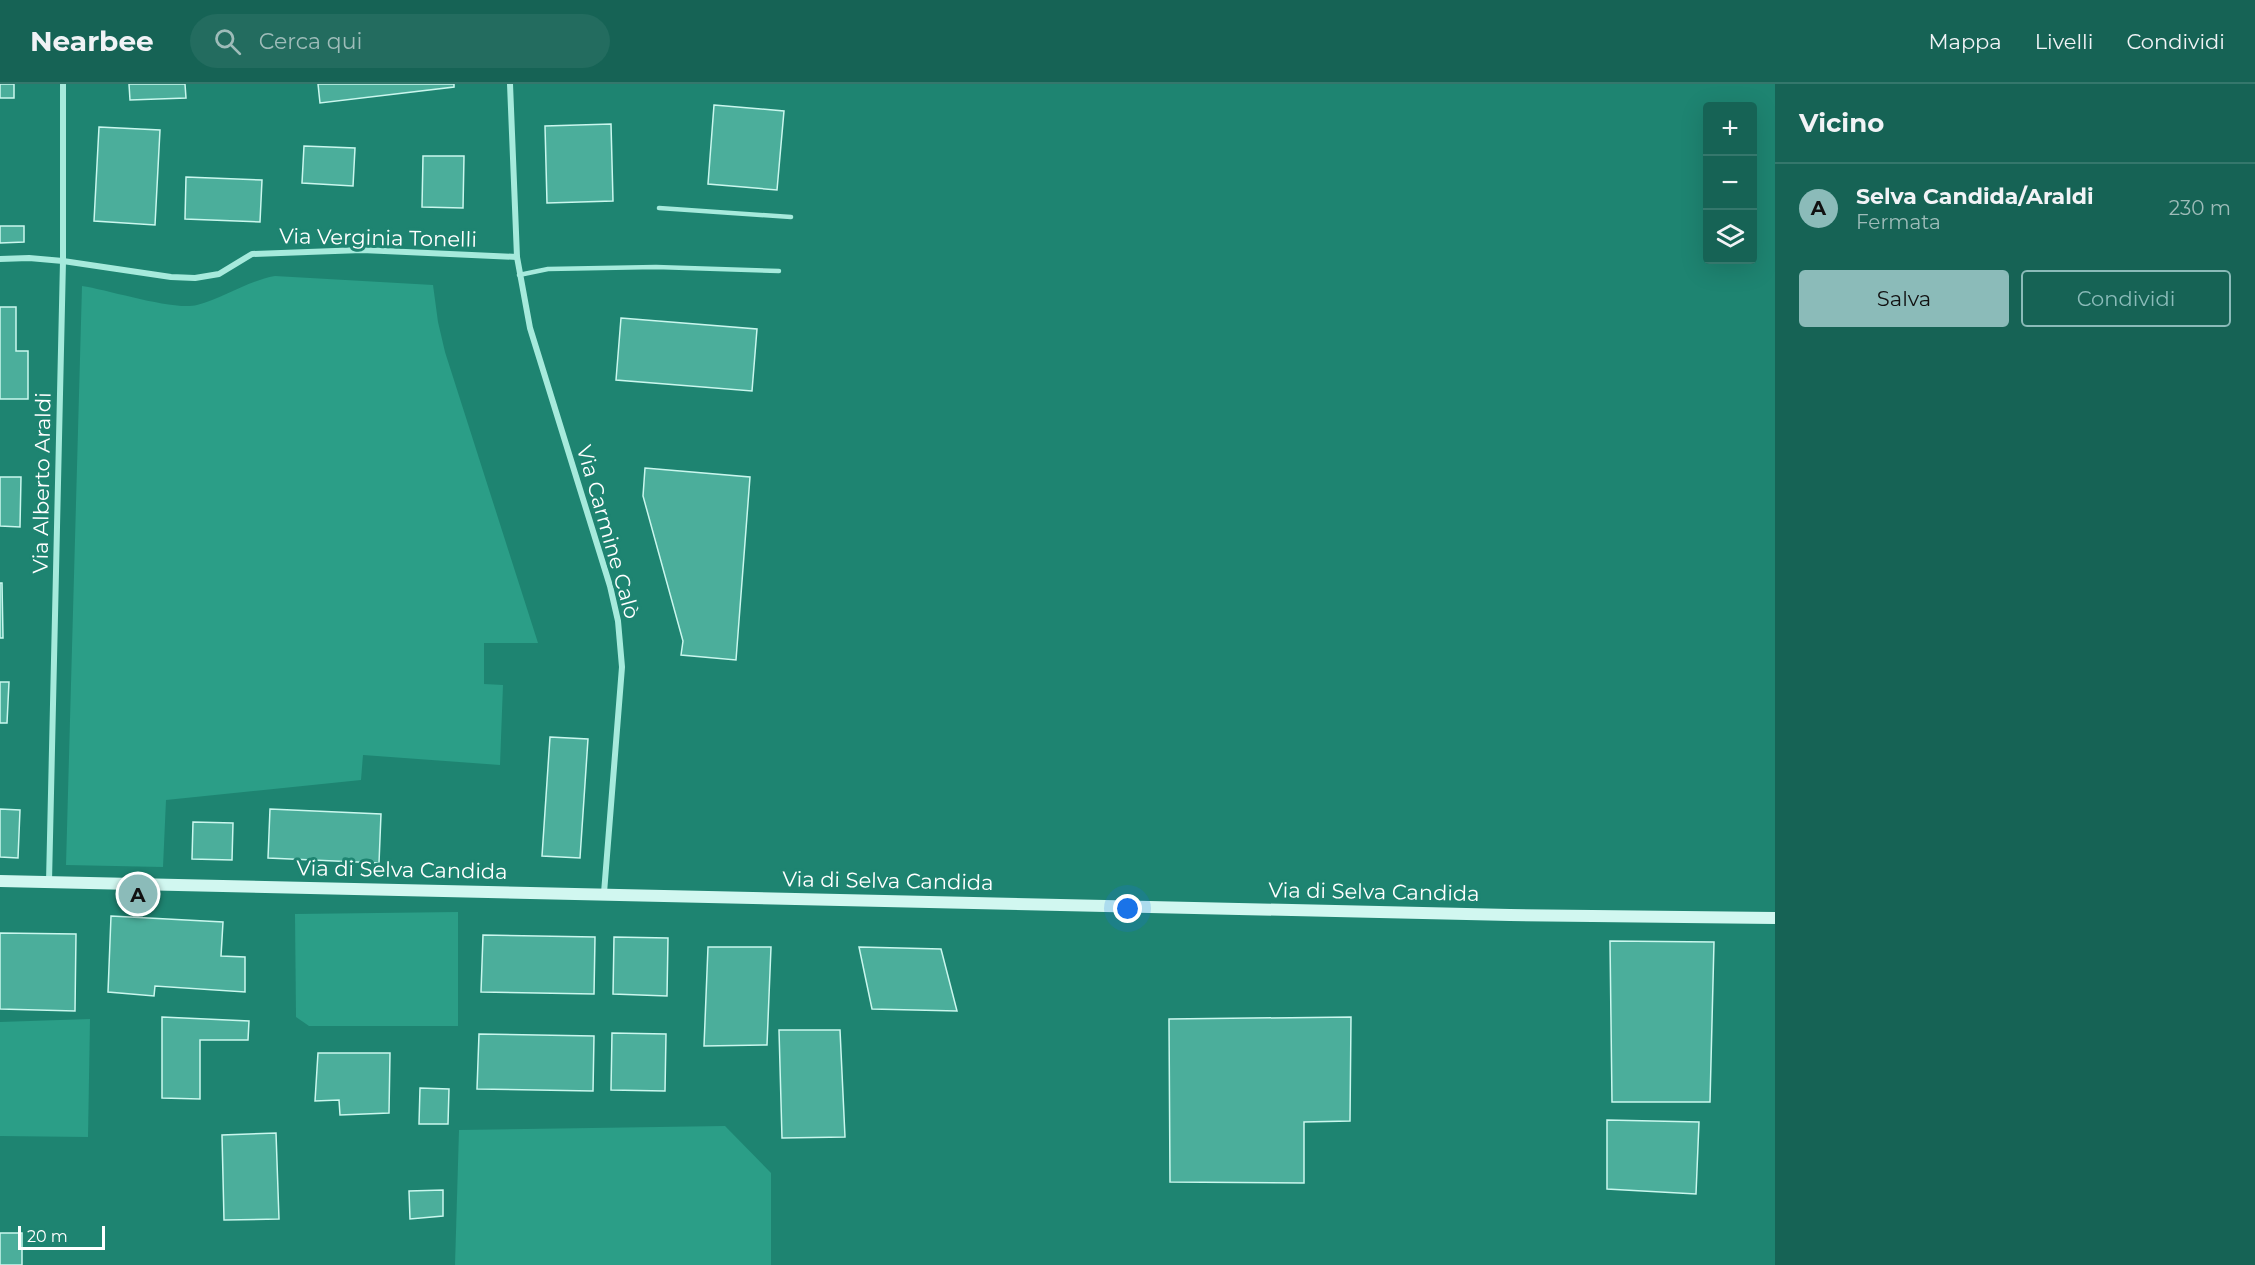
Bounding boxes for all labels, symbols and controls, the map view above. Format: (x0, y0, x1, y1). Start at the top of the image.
search box (190, 14, 610, 68)
text: Nearbee (30, 24, 154, 58)
icon: search (211, 25, 244, 58)
text: Cerca qui (259, 28, 362, 55)
text: Mappa (1928, 29, 2002, 54)
text: Livelli (2035, 29, 2093, 54)
text: Condividi (2126, 29, 2225, 54)
map controls (1703, 102, 1757, 264)
button: + (1703, 102, 1757, 156)
text: Vicino (1799, 107, 1884, 139)
button: − (1703, 156, 1757, 210)
text: Selva Candida/Araldi (1856, 183, 2094, 210)
text: A (1811, 196, 1826, 220)
text: 230 m (2169, 196, 2231, 220)
button: layers (1703, 210, 1757, 264)
text: Fermata (1856, 210, 1941, 234)
street label: Via Verginia Tonelli (279, 223, 477, 252)
button: Salva (1799, 270, 2009, 327)
button: Condividi (2021, 270, 2231, 327)
street label: Via Alberto Araldi (27, 392, 56, 574)
street label: Via Carmine Calò (572, 442, 645, 622)
street label: Via di Selva Candida (296, 855, 508, 884)
street label: Via di Selva Candida (782, 866, 994, 895)
pin: A (118, 872, 158, 916)
street label: Via di Selva Candida (1268, 877, 1480, 906)
your location (1113, 894, 1142, 923)
scale bar (18, 1223, 105, 1250)
text: 20 m (27, 1227, 68, 1246)

